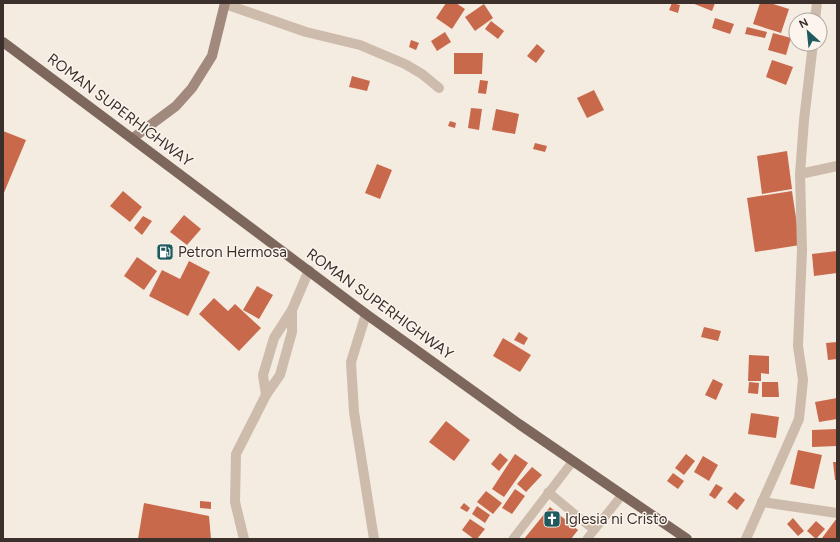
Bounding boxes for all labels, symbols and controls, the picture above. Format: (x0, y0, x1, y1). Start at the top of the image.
north arrow (788, 12, 828, 52)
text: N (797, 16, 810, 31)
street label: ROMAN SUPERHIGHWAY (44, 50, 196, 170)
fuel station icon: Petron Hermosa (155, 242, 175, 262)
place label: Petron Hermosa (178, 243, 287, 261)
street label: ROMAN SUPERHIGHWAY (303, 245, 457, 363)
church icon: Iglesia ni Cristo (542, 509, 562, 529)
place label: Iglesia ni Cristo (565, 510, 668, 528)

